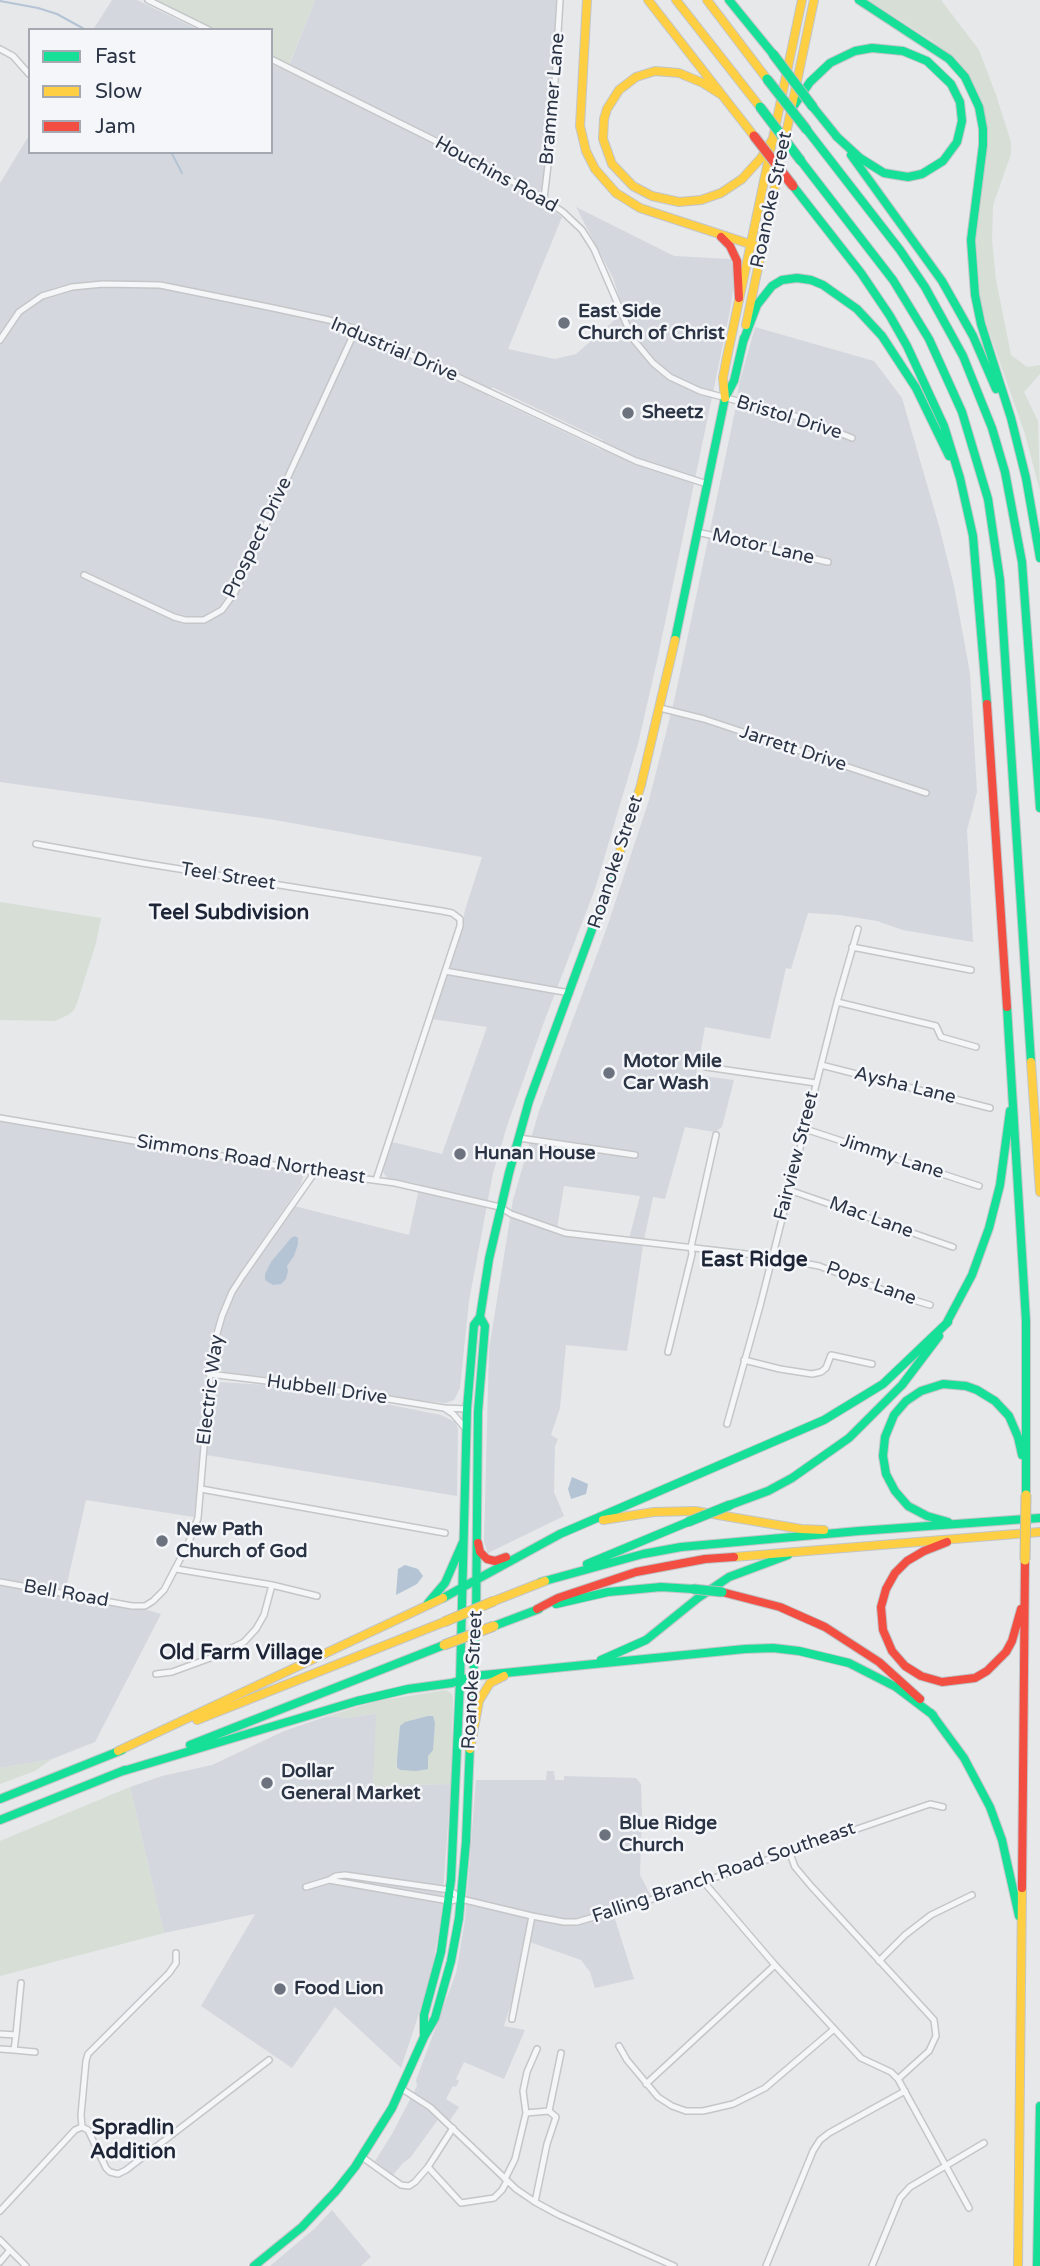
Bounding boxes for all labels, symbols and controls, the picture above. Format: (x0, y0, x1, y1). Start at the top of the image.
legend (28, 28, 273, 154)
street label: Brammer Lane (536, 32, 570, 166)
text: Fast (95, 44, 136, 69)
text: Slow (95, 79, 142, 104)
text: Jam (95, 114, 136, 139)
street label: Roanoke Street (746, 130, 798, 270)
street label: Houchins Road (431, 132, 561, 218)
place label: East Side Church of Christ (578, 301, 725, 345)
street label: Industrial Drive (327, 313, 461, 387)
marker: East Side Church of Christ (556, 315, 572, 331)
street label: Bristol Drive (733, 391, 845, 445)
place label: Sheetz (642, 402, 703, 424)
marker: Sheetz (620, 405, 636, 421)
street label: Prospect Drive (219, 474, 297, 602)
street label: Motor Lane (710, 524, 816, 570)
street label: Jarrett Drive (737, 721, 849, 777)
street label: Roanoke Street (584, 792, 648, 932)
street label: Teel Street (179, 858, 277, 896)
district label: Teel Subdivision (149, 900, 309, 926)
place label: Motor Mile Car Wash (623, 1051, 722, 1095)
street label: Aysha Lane (852, 1062, 958, 1110)
marker: Motor Mile Car Wash (601, 1065, 617, 1081)
street label: Fairview Street (770, 1089, 824, 1223)
street label: Jimmy Lane (837, 1130, 947, 1184)
street label: Simmons Road Northeast (135, 1131, 367, 1189)
place label: Hunan House (474, 1143, 596, 1165)
marker: Hunan House (452, 1146, 468, 1162)
street label: Mac Lane (826, 1192, 916, 1244)
district label: East Ridge (700, 1247, 808, 1273)
street label: Pops Lane (823, 1257, 919, 1311)
street label: Electric Way (193, 1333, 229, 1447)
street label: Hubbell Drive (265, 1370, 389, 1410)
place label: New Path Church of God (176, 1519, 307, 1563)
marker: New Path Church of God (154, 1533, 170, 1549)
street label: Bell Road (22, 1575, 110, 1613)
street label: Roanoke Street (458, 1610, 488, 1750)
district label: Old Farm Village (159, 1640, 323, 1666)
place label: Dollar General Market (281, 1761, 421, 1805)
marker: Dollar General Market (259, 1775, 275, 1791)
place label: Blue Ridge Church (619, 1813, 717, 1857)
street label: Falling Branch Road Southeast (589, 1817, 859, 1929)
marker: Blue Ridge Church (597, 1827, 613, 1843)
place label: Food Lion (294, 1978, 384, 2000)
marker: Food Lion (272, 1981, 288, 1997)
district label: Spradlin Addition (90, 2115, 176, 2165)

